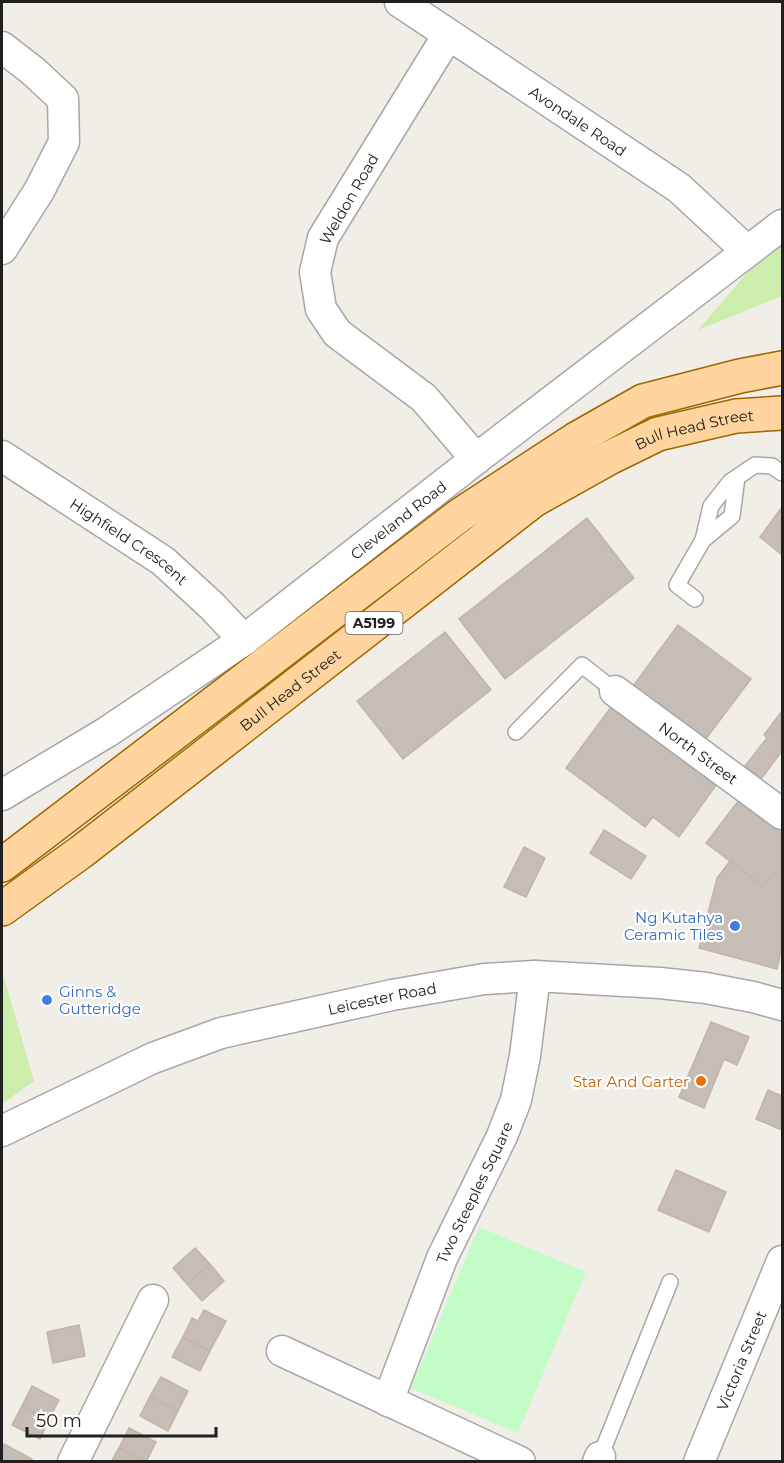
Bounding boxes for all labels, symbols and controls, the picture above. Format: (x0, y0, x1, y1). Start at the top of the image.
street label: Avondale Road (526, 81, 630, 160)
street label: Weldon Road (315, 150, 383, 248)
street label: Bull Head Street (631, 405, 754, 454)
street label: Cleveland Road (346, 476, 450, 563)
street label: Highfield Crescent (67, 494, 192, 589)
road number: A5199 (346, 612, 403, 634)
street label: Bull Head Street (236, 644, 344, 735)
street label: North Street (656, 717, 742, 788)
place label: Ng Kutahya Ceramic Tiles (624, 908, 723, 944)
marker: Ng Kutahya Ceramic Tiles (728, 919, 742, 933)
street label: Leicester Road (326, 978, 438, 1019)
place label: Ginns & Gutteridge (59, 982, 141, 1018)
marker: Ginns & Gutteridge (40, 993, 54, 1007)
place label: Star And Garter (573, 1072, 689, 1091)
marker: Star And Garter (694, 1074, 708, 1088)
street label: Two Steeples Square (432, 1119, 516, 1266)
street label: Victoria Street (712, 1308, 770, 1413)
scale bar (27, 1400, 216, 1438)
text: 50 m (36, 1410, 82, 1432)

